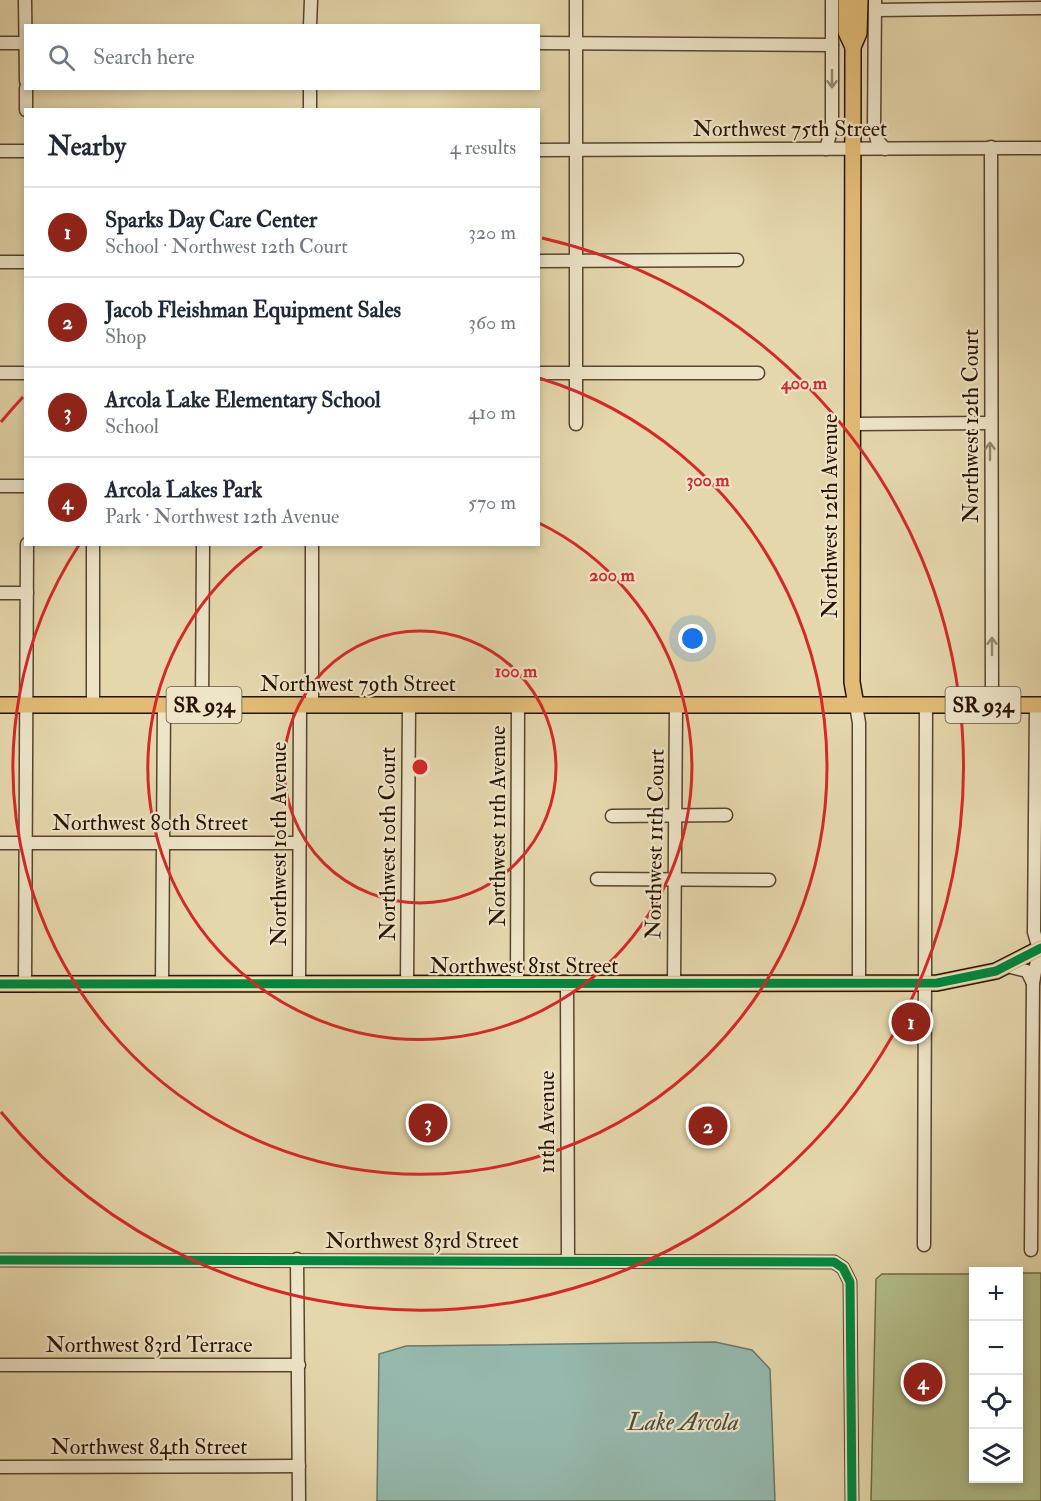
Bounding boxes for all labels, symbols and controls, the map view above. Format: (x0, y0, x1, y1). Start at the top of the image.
search box (24, 24, 540, 90)
icon: search (45, 41, 78, 74)
text: Search here (93, 43, 195, 71)
one-way arrow (826, 69, 838, 89)
street label: Northwest 75th Street (693, 115, 887, 143)
text: Nearby (48, 131, 126, 163)
text: 4 results (450, 135, 516, 160)
text: Sparks Day Care Center (105, 206, 317, 234)
text: 1 (64, 220, 71, 245)
text: 320 m (468, 220, 516, 245)
text: School · Northwest 12th Court (105, 234, 348, 259)
text: Jacob Fleishman Equipment Sales (105, 296, 401, 324)
text: 2 (62, 310, 73, 335)
text: 360 m (468, 310, 516, 335)
text: Shop (105, 324, 146, 349)
street label: Northwest 12th Court (957, 329, 985, 523)
text: 400 m (780, 372, 828, 395)
text: Arcola Lake Elementary School (105, 386, 381, 414)
text: 3 (64, 400, 71, 425)
text: 410 m (468, 400, 516, 425)
text: School (105, 414, 159, 439)
street label: Northwest 12th Avenue (816, 414, 844, 618)
one-way arrow (985, 442, 996, 462)
text: 300 m (686, 469, 731, 492)
text: Arcola Lakes Park (105, 476, 262, 504)
text: 4 (62, 490, 73, 515)
text: 570 m (468, 490, 516, 515)
text: Park · Northwest 12th Avenue (105, 504, 339, 529)
text: 200 m (589, 564, 636, 587)
your location (678, 624, 707, 653)
one-way arrow (986, 637, 998, 657)
text: 100 m (495, 660, 538, 683)
street label: Northwest 79th Street (260, 670, 456, 698)
road number: SR 934 (166, 687, 242, 723)
road number: SR 934 (946, 687, 1020, 723)
street label: Northwest 11th Avenue (484, 726, 512, 927)
street label: Northwest 10th Avenue (265, 742, 293, 946)
street label: Northwest 10th Court (374, 747, 402, 941)
street label: Northwest 11th Court (639, 748, 671, 940)
centre of rings (410, 757, 430, 777)
street label: Northwest 80th Street (52, 809, 248, 837)
street label: Northwest 81st Street (430, 952, 618, 980)
pin: 1 (892, 1000, 930, 1044)
street label: 11th Avenue (533, 1071, 561, 1173)
pin: 3 (408, 1100, 448, 1146)
pin: 2 (688, 1104, 728, 1148)
street label: Northwest 83rd Street (325, 1227, 519, 1255)
map controls (969, 1267, 1023, 1483)
button: + (969, 1267, 1023, 1321)
button: − (969, 1321, 1023, 1375)
street label: Northwest 83rd Terrace (46, 1331, 252, 1359)
pin: 4 (904, 1360, 942, 1404)
button: locate (969, 1375, 1023, 1429)
water label: Lake Arcola (626, 1407, 739, 1438)
button: layers (969, 1429, 1023, 1483)
street label: Northwest 84th Street (51, 1433, 247, 1461)

